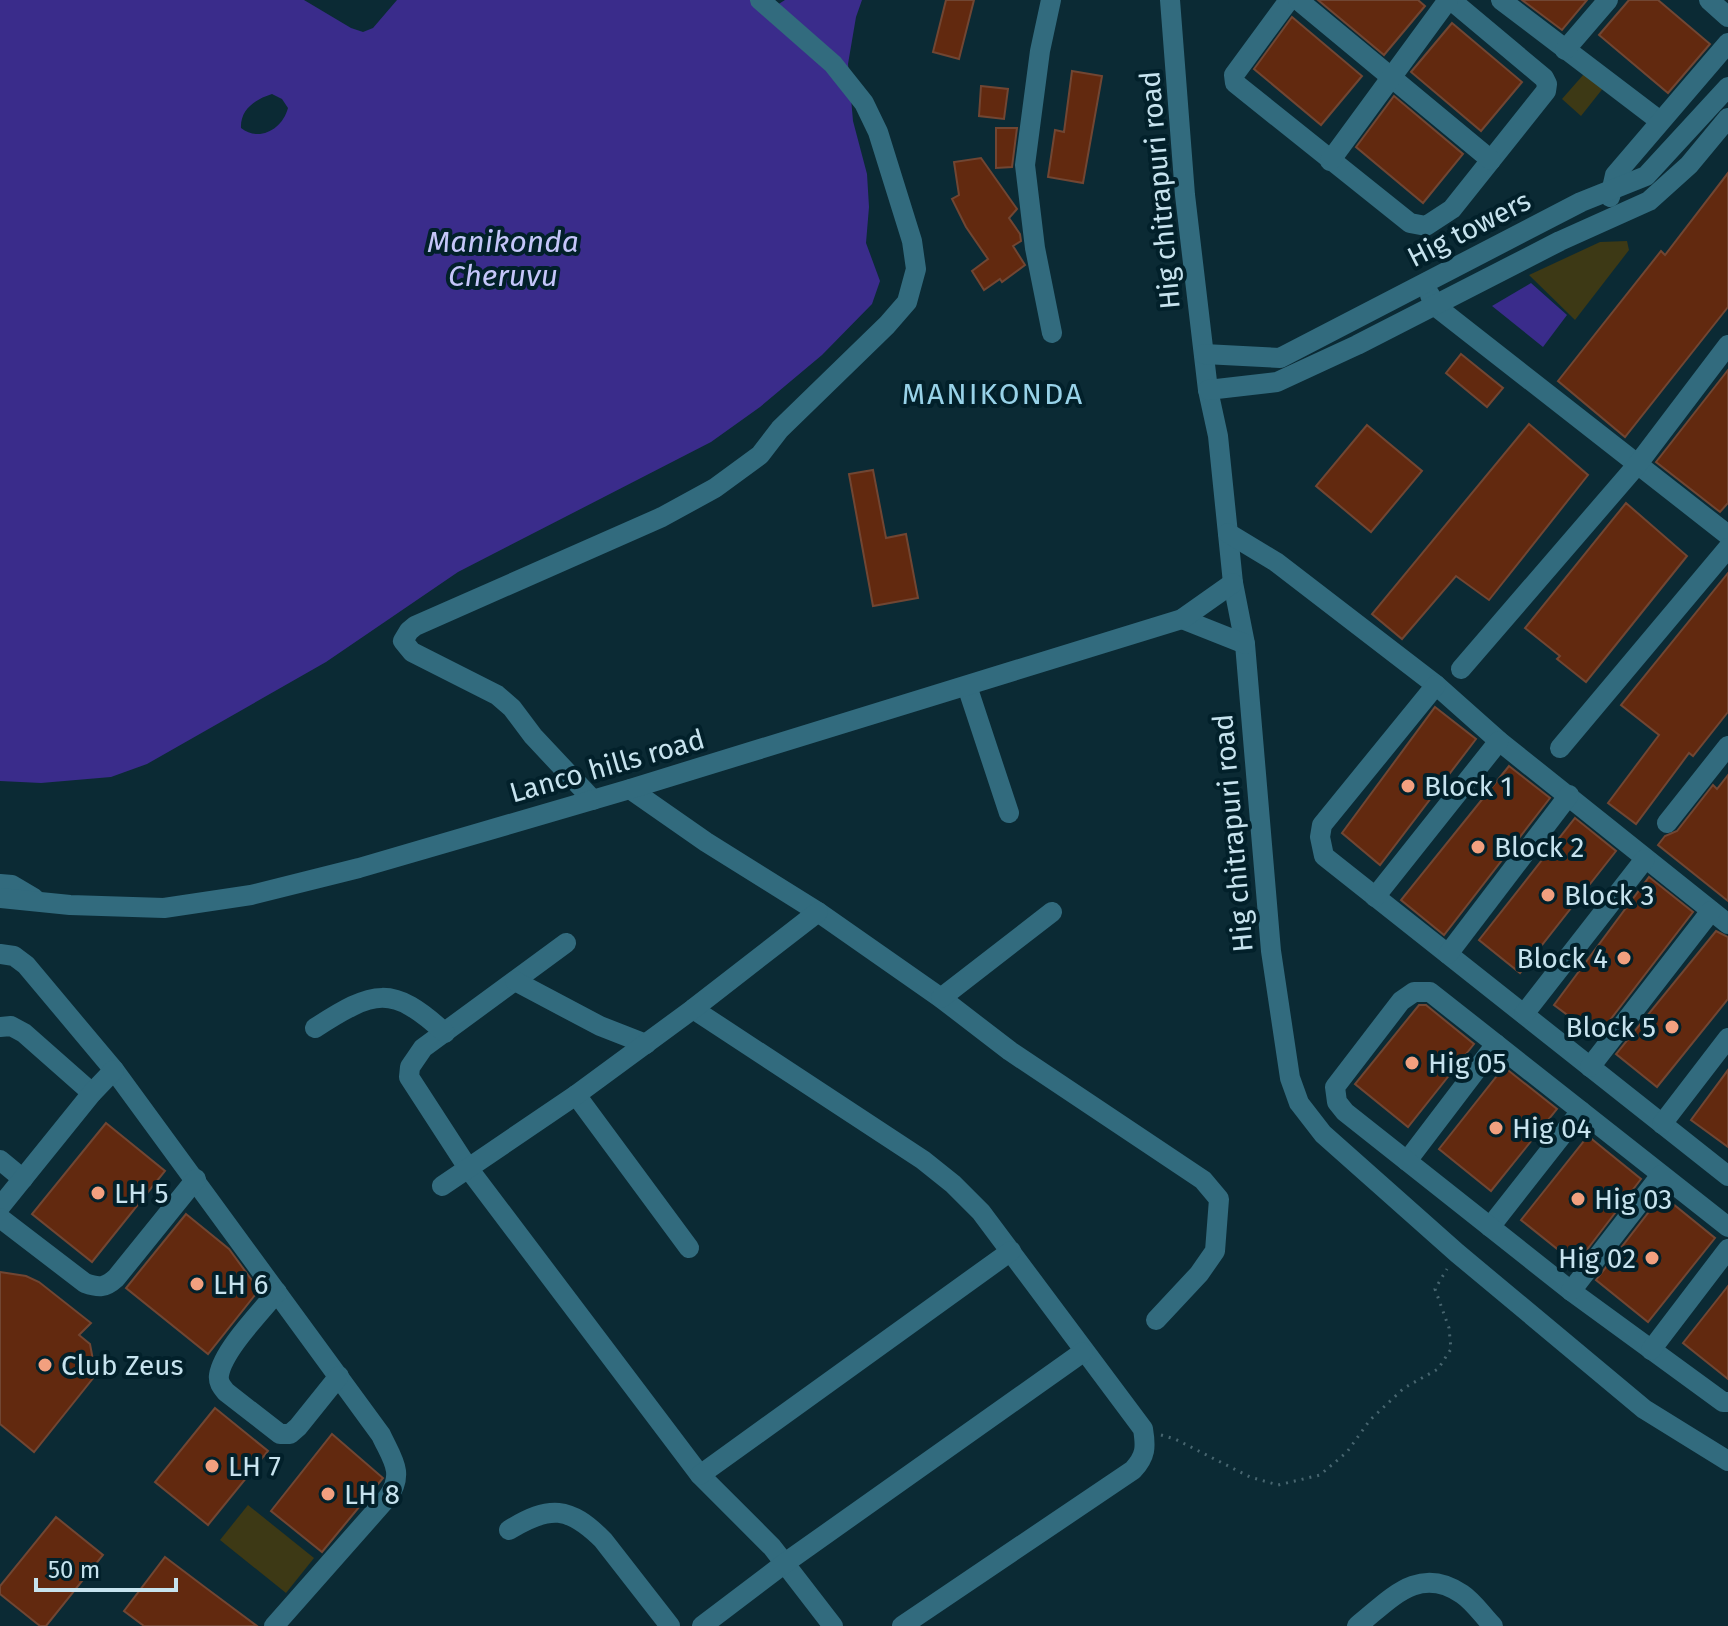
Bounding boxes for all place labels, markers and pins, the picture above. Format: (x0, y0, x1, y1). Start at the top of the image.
place label: Block 1 (1424, 770, 1513, 803)
marker: Block 1 (1399, 777, 1417, 795)
place label: Block 2 (1494, 831, 1584, 864)
marker: Block 2 (1469, 838, 1487, 856)
place label: Block 3 (1564, 879, 1655, 912)
marker: Block 3 (1539, 886, 1557, 904)
place label: Block 4 (1517, 942, 1608, 975)
marker: Block 4 (1615, 949, 1633, 967)
place label: Block 5 (1565, 1011, 1656, 1044)
marker: Block 5 (1663, 1018, 1681, 1036)
place label: Hig 05 (1428, 1047, 1507, 1080)
marker: Hig 05 (1403, 1054, 1421, 1072)
place label: Hig 04 (1512, 1112, 1592, 1145)
marker: Hig 04 (1487, 1119, 1505, 1137)
place label: LH 5 (114, 1177, 168, 1210)
place label: Hig 03 (1594, 1183, 1672, 1216)
marker: LH 5 (89, 1184, 107, 1202)
marker: Hig 03 (1569, 1190, 1587, 1208)
place label: Hig 02 (1558, 1242, 1636, 1275)
marker: Hig 02 (1643, 1249, 1661, 1267)
place label: LH 6 (213, 1268, 268, 1301)
marker: LH 6 (188, 1275, 206, 1293)
place label: Club Zeus (61, 1349, 184, 1382)
marker: Club Zeus (36, 1356, 54, 1374)
place label: LH 7 (228, 1450, 281, 1483)
marker: LH 7 (203, 1457, 221, 1475)
place label: LH 8 (344, 1478, 400, 1511)
marker: LH 8 (319, 1485, 337, 1503)

